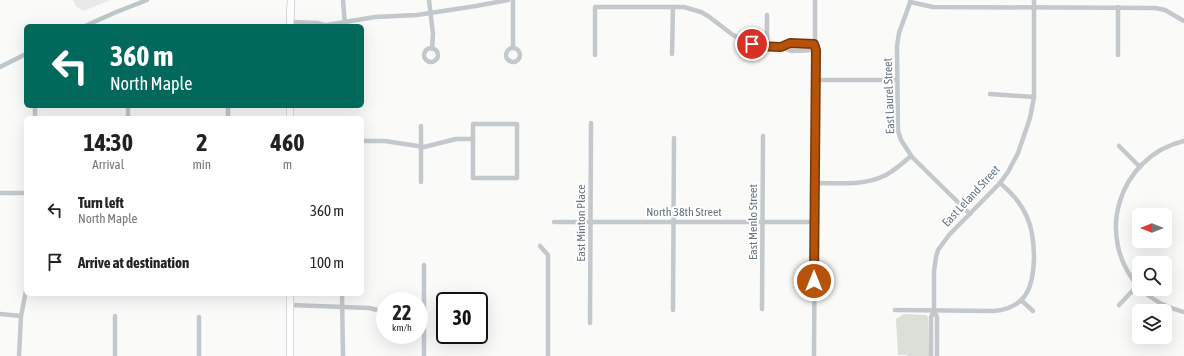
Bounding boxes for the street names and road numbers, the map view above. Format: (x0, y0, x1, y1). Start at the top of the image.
street label: East Laurel Street (881, 57, 897, 134)
street label: East Leland Street (939, 162, 1003, 229)
street label: East Menlo Street (746, 183, 760, 260)
street label: East Minton Place (574, 184, 588, 262)
street label: North 38th Street (646, 205, 722, 219)

